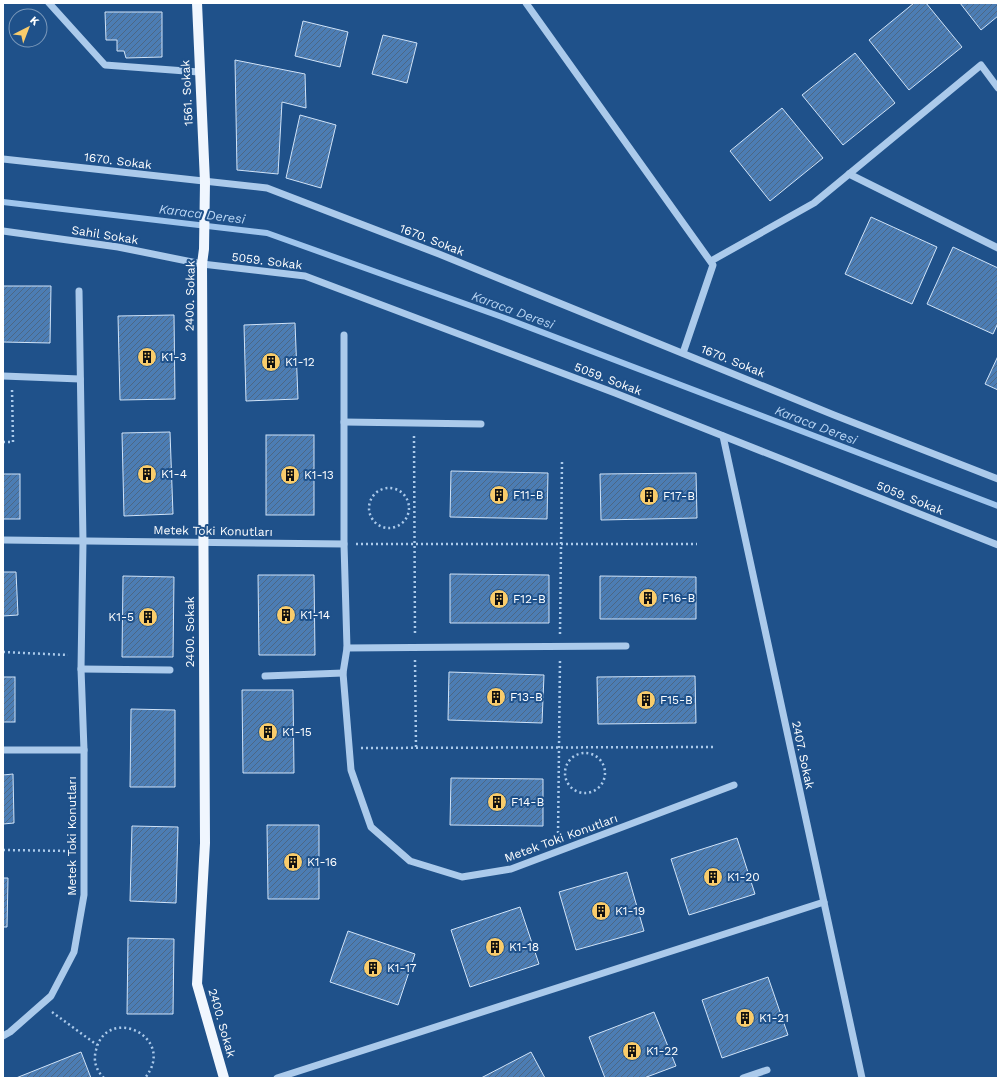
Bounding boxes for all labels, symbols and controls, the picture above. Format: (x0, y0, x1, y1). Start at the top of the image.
north arrow (8, 8, 48, 48)
text: K (27, 14, 42, 29)
street label: 1561. Sokak (178, 59, 196, 126)
street label: 1670. Sokak (83, 150, 153, 172)
water label: Karaca Deresi (158, 201, 247, 227)
street label: 1670. Sokak (398, 221, 466, 259)
street label: Sahil Sokak (71, 223, 140, 247)
street label: 5059. Sokak (231, 250, 303, 272)
street label: 2400. Sokak (182, 260, 198, 332)
water label: Karaca Deresi (470, 288, 557, 332)
street label: 1670. Sokak (699, 342, 767, 380)
building icon: K1-3 (136, 346, 158, 368)
place label: K1-3 (161, 350, 187, 364)
building icon: K1-12 (260, 351, 282, 373)
place label: K1-12 (285, 355, 315, 369)
street label: 5059. Sokak (572, 360, 644, 398)
water label: Karaca Deresi (773, 402, 860, 448)
building icon: K1-4 (136, 463, 158, 485)
building icon: K1-13 (279, 464, 301, 486)
place label: K1-4 (161, 467, 187, 481)
place label: K1-13 (304, 468, 334, 482)
street label: 5059. Sokak (874, 478, 946, 518)
building icon: F11-B (488, 484, 510, 506)
building icon: F17-B (638, 485, 660, 507)
place label: F11-B (513, 488, 544, 502)
place label: F17-B (663, 489, 695, 503)
street label: Metek Toki Konutları (153, 523, 273, 539)
building icon: F16-B (637, 587, 659, 609)
building icon: F12-B (488, 588, 510, 610)
place label: F16-B (662, 591, 695, 605)
place label: F12-B (513, 592, 546, 606)
street label: 2400. Sokak (183, 596, 197, 668)
building icon: K1-14 (275, 604, 297, 626)
building icon: K1-5 (137, 606, 159, 628)
place label: K1-14 (300, 608, 330, 622)
place label: K1-5 (108, 610, 134, 624)
building icon: F13-B (485, 686, 507, 708)
building icon: F15-B (635, 689, 657, 711)
place label: F13-B (510, 690, 543, 704)
place label: F15-B (660, 693, 693, 707)
street label: 2407. Sokak (789, 720, 817, 791)
building icon: K1-15 (257, 721, 279, 743)
place label: K1-15 (282, 725, 312, 739)
street label: Metek Toki Konutları (65, 776, 79, 896)
building icon: F14-B (486, 791, 508, 813)
place label: F14-B (511, 795, 544, 809)
street label: Metek Toki Konutları (503, 811, 619, 865)
building icon: K1-16 (282, 851, 304, 873)
place label: K1-16 (307, 855, 337, 869)
building icon: K1-20 (702, 866, 724, 888)
place label: K1-20 (727, 870, 760, 884)
building icon: K1-19 (590, 900, 612, 922)
place label: K1-19 (615, 904, 645, 918)
building icon: K1-18 (484, 936, 506, 958)
place label: K1-18 (509, 940, 539, 954)
building icon: K1-17 (362, 957, 384, 979)
place label: K1-17 (387, 961, 417, 975)
street label: 2400. Sokak (205, 987, 239, 1059)
building icon: K1-21 (734, 1007, 756, 1029)
place label: K1-21 (759, 1011, 789, 1025)
building icon: K1-22 (621, 1040, 643, 1062)
place label: K1-22 (646, 1044, 678, 1058)

